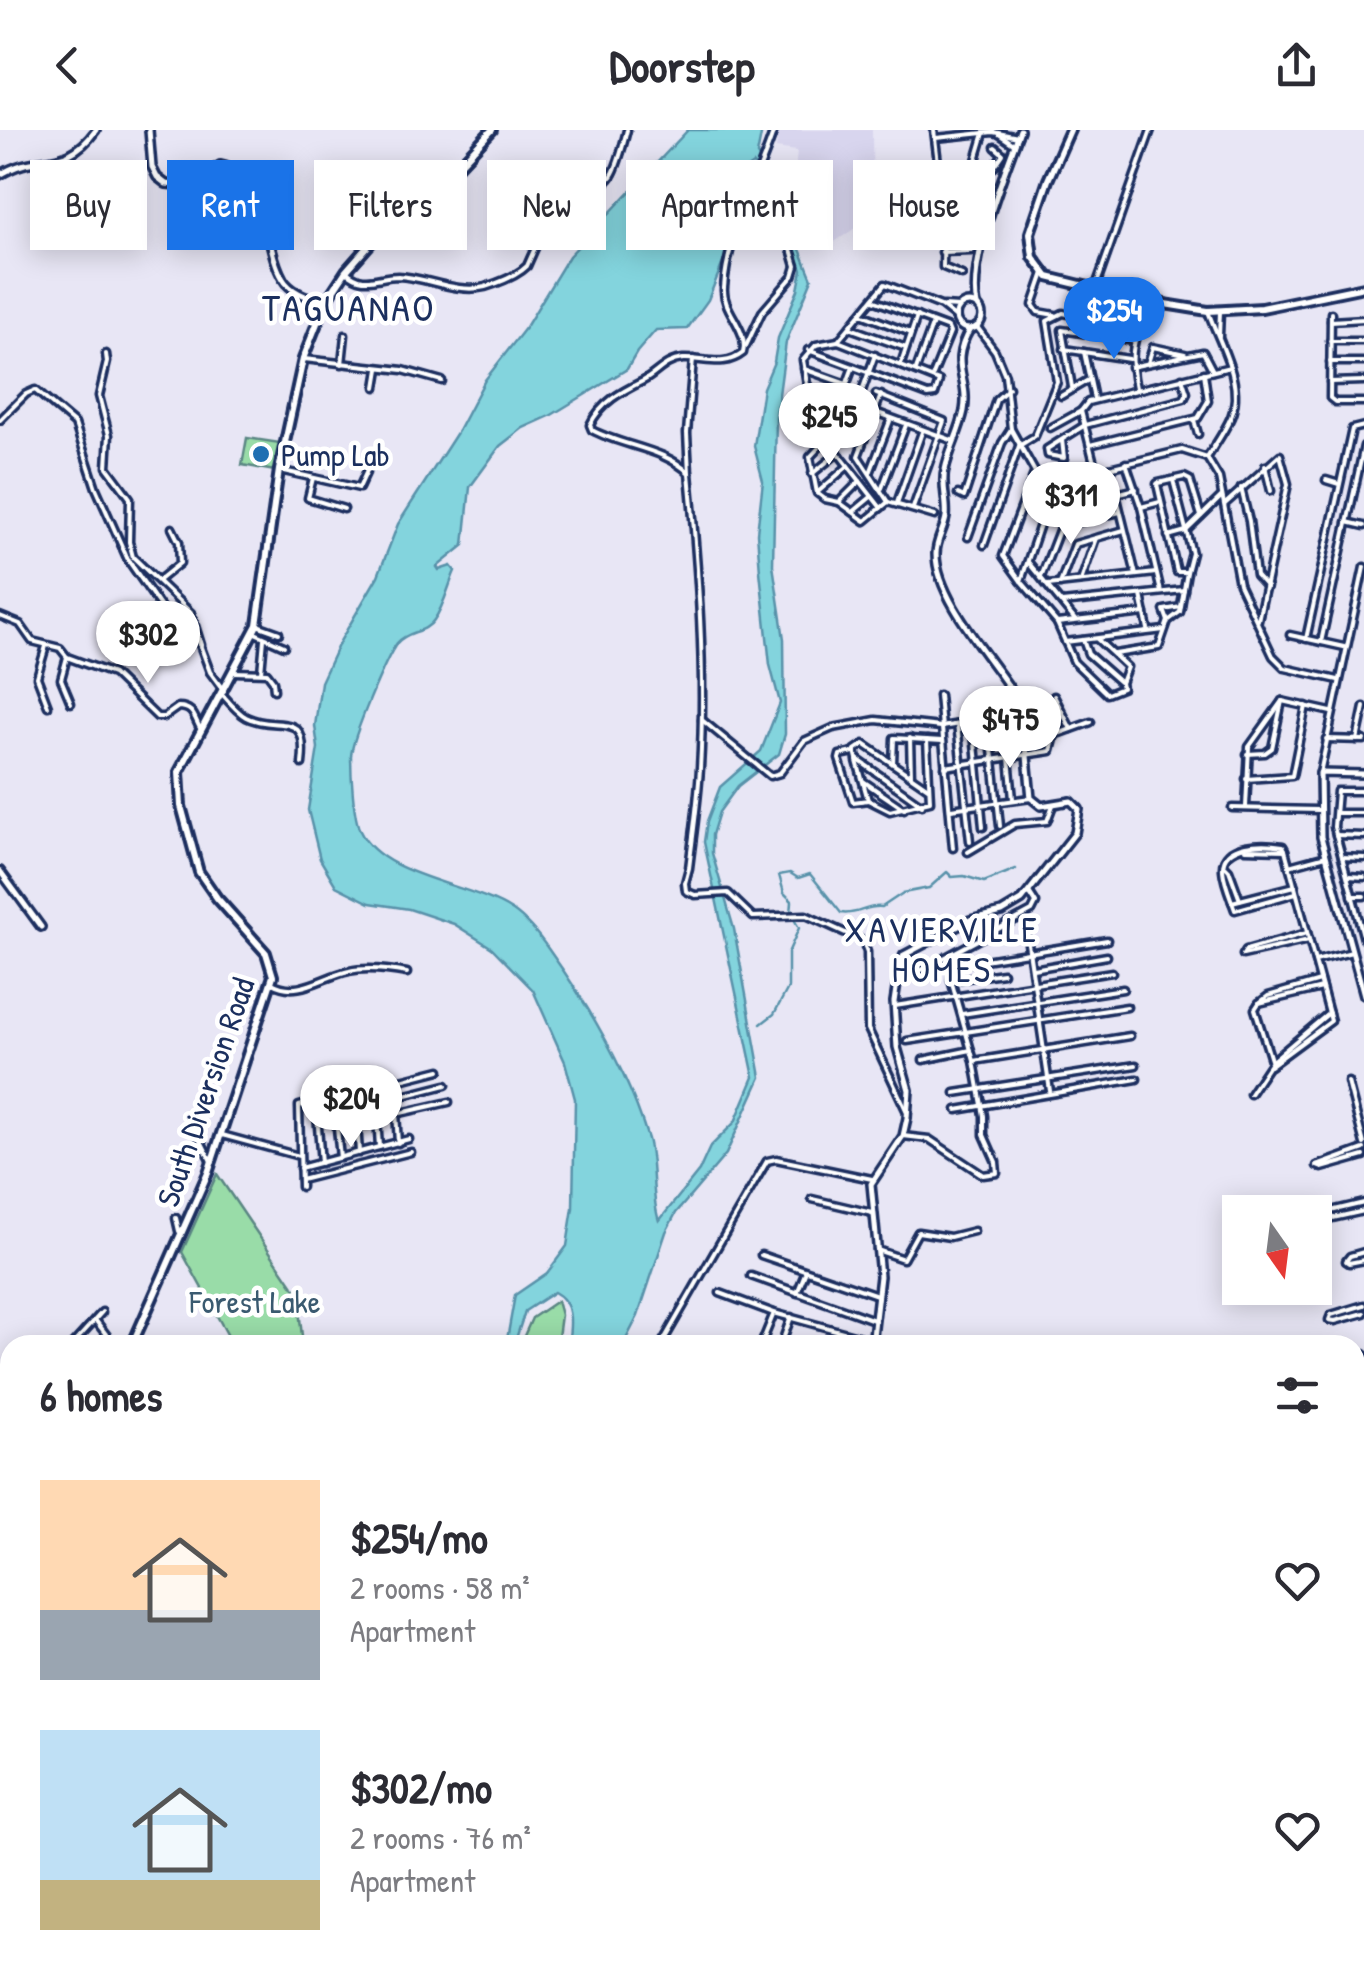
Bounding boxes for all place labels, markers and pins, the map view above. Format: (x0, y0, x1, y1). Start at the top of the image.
pin: $254 (1055, 277, 1173, 362)
pin: $245 (770, 383, 888, 468)
place label: Pump Lab (281, 433, 390, 476)
marker: Pump Lab (250, 443, 272, 465)
pin: $311 (1012, 462, 1130, 547)
pin: $302 (89, 601, 207, 686)
pin: $475 (951, 686, 1069, 771)
pin: $204 (292, 1065, 410, 1150)

